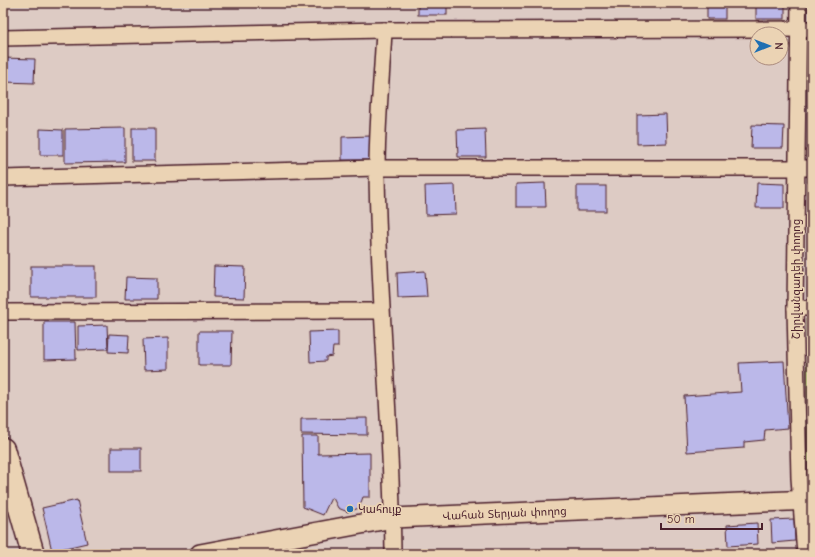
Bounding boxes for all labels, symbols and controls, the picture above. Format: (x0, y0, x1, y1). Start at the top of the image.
north arrow (749, 26, 789, 66)
text: N (772, 42, 785, 50)
street label: Շիրվանզադեի փողոց (790, 219, 803, 339)
place label: Կահույք (358, 503, 402, 516)
marker: Կահույք (345, 504, 355, 514)
street label: Վահան Տերյան փողոց (442, 505, 567, 523)
scale bar (661, 505, 762, 531)
text: 50 m (667, 512, 695, 526)

